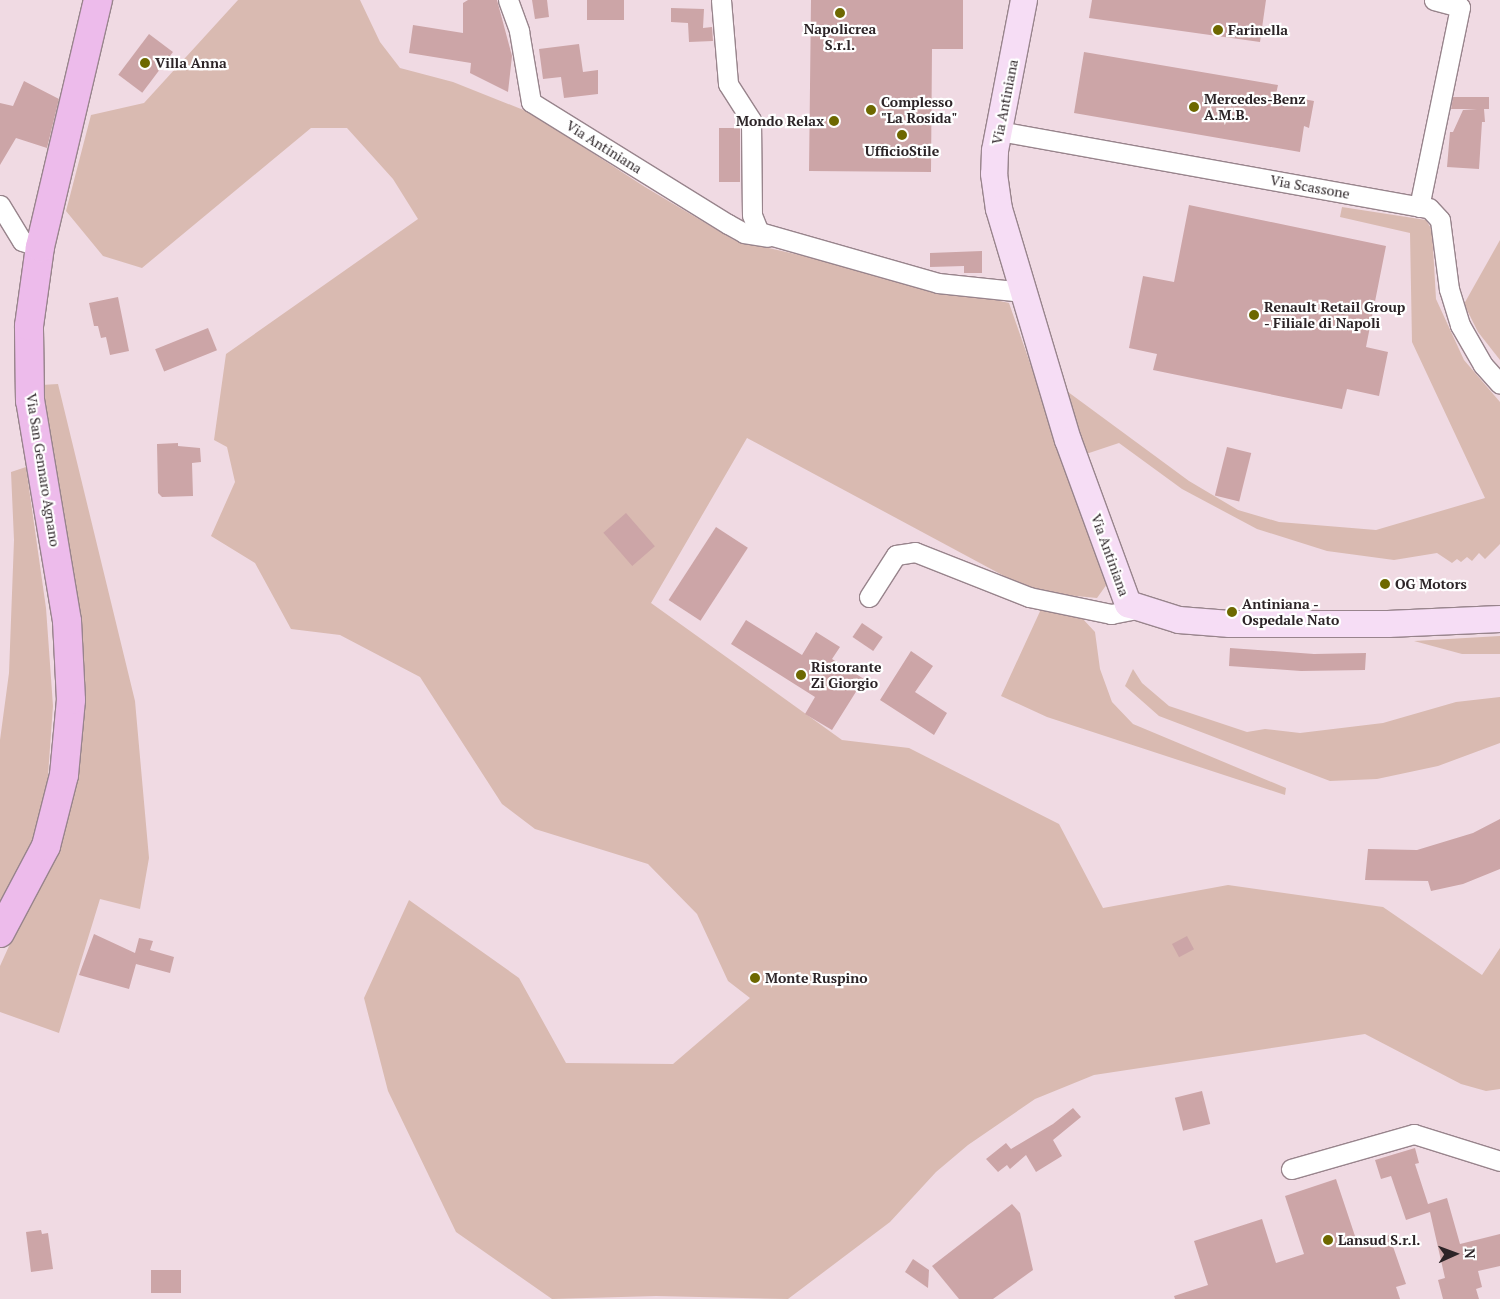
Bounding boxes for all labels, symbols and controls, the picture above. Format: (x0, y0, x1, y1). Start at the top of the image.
marker: Napolicrea S.r.l. (834, 7, 846, 19)
place label: Napolicrea S.r.l. (804, 21, 876, 54)
place label: Farinella (1228, 22, 1288, 38)
marker: Farinella (1212, 24, 1224, 36)
place label: Villa Anna (155, 55, 227, 71)
marker: Villa Anna (139, 57, 151, 69)
street label: Via Antiniana (988, 58, 1022, 146)
place label: Mercedes-Benz A.M.B. (1204, 91, 1306, 124)
place label: Complesso "La Rosida" (881, 94, 957, 126)
marker: Mercedes-Benz A.M.B. (1188, 101, 1200, 113)
marker: Complesso "La Rosida" (865, 104, 877, 116)
place label: Mondo Relax (736, 113, 824, 129)
marker: Mondo Relax (828, 115, 840, 127)
street label: Via Antiniana (563, 117, 645, 177)
marker: UfficioStile (896, 129, 908, 141)
place label: UfficioStile (865, 143, 939, 159)
street label: Via Scassone (1269, 172, 1351, 202)
place label: Renault Retail Group - Filiale di Napoli (1264, 299, 1405, 332)
marker: Renault Retail Group - Filiale di Napoli (1248, 309, 1260, 321)
street label: Via San Gennaro Agnano (23, 392, 63, 548)
street label: Via Antiniana (1087, 511, 1133, 599)
place label: OG Motors (1395, 576, 1467, 592)
marker: OG Motors (1379, 578, 1391, 590)
place label: Antiniana - Ospedale Nato (1242, 596, 1339, 628)
marker: Antiniana - Ospedale Nato (1226, 606, 1238, 618)
place label: Ristorante Zi Giorgio (811, 659, 882, 692)
marker: Ristorante Zi Giorgio (795, 669, 807, 681)
place label: Monte Ruspino (765, 970, 868, 986)
marker: Monte Ruspino (749, 972, 761, 984)
north arrow (1430, 1229, 1480, 1279)
place label: Lansud S.r.l. (1338, 1232, 1421, 1248)
marker: Lansud S.r.l. (1322, 1234, 1334, 1246)
text: N (1461, 1248, 1480, 1259)

